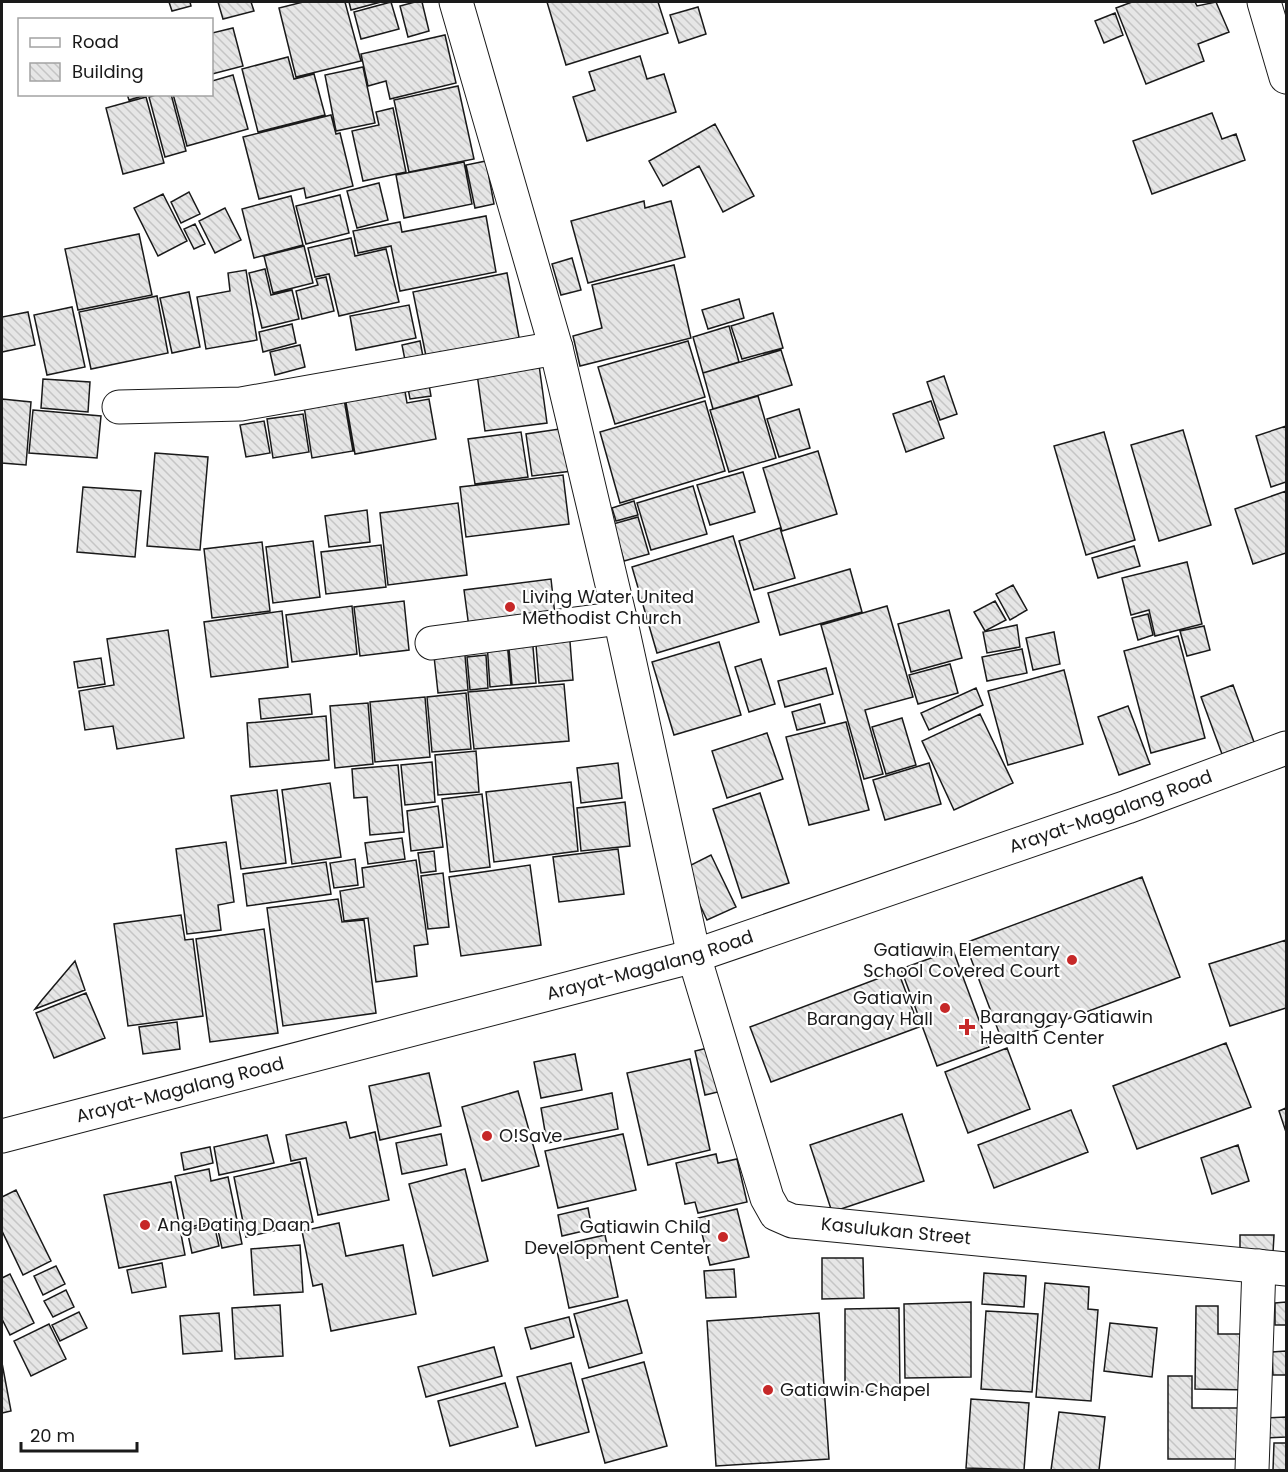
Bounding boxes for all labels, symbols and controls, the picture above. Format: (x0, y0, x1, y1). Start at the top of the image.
legend (18, 18, 213, 96)
text: Road (72, 29, 119, 54)
text: Building (72, 59, 144, 84)
place label: Living Water United Methodist Church (522, 584, 694, 630)
marker: Living Water United Methodist Church (503, 600, 517, 614)
street label: Arayat-Magalang Road (1006, 764, 1216, 859)
street label: Arayat-Magalang Road (544, 924, 756, 1006)
place label: Gatiawin Elementary School Covered Court (863, 937, 1060, 983)
marker: Gatiawin Elementary School Covered Court (1065, 953, 1079, 967)
place label: Gatiawin Barangay Hall (807, 985, 933, 1031)
marker: Gatiawin Barangay Hall (938, 1001, 952, 1015)
place label: Barangay Gatiawin Health Center (980, 1004, 1153, 1050)
marker: Barangay Gatiawin Health Center (958, 1018, 976, 1036)
street label: Arayat-Magalang Road (73, 1050, 287, 1128)
place label: O!Save (499, 1123, 563, 1148)
marker: O!Save (480, 1129, 494, 1143)
street label: Kasulukan Street (820, 1211, 972, 1250)
place label: Ang Dating Daan (157, 1212, 311, 1237)
place label: Gatiawin Child Development Center (524, 1214, 711, 1260)
marker: Ang Dating Daan (138, 1218, 152, 1232)
marker: Gatiawin Child Development Center (716, 1230, 730, 1244)
place label: Gatiawin Chapel (780, 1377, 930, 1402)
marker: Gatiawin Chapel (761, 1383, 775, 1397)
scale bar (21, 1415, 136, 1453)
text: 20 m (30, 1423, 75, 1448)

